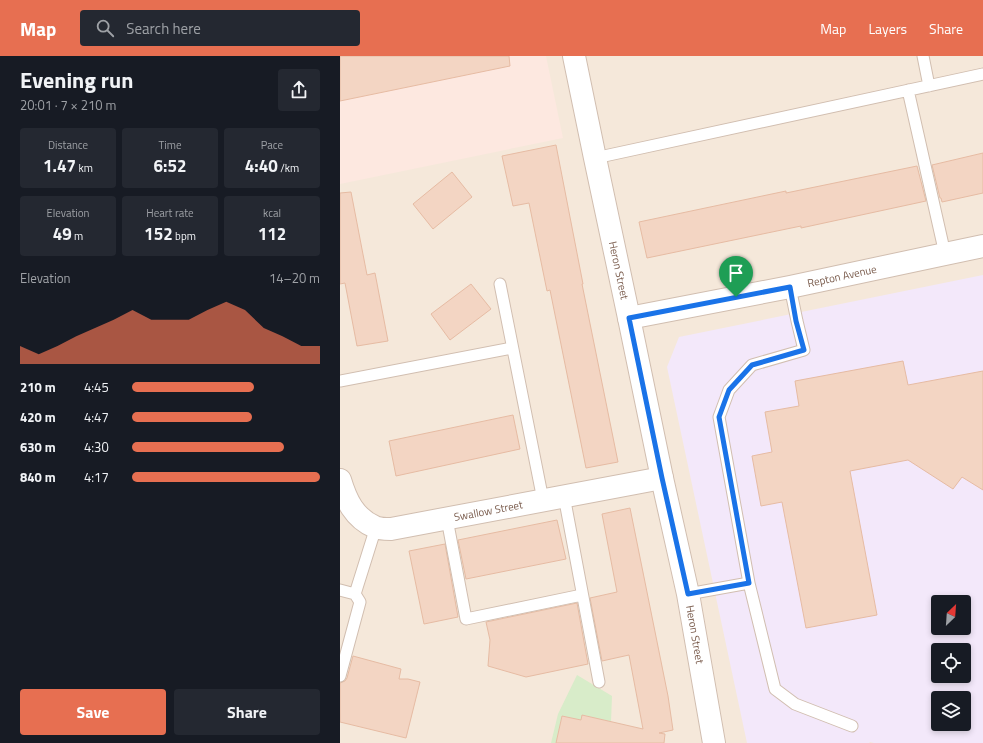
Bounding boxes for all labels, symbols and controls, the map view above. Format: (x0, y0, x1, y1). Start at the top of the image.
search box (80, 10, 360, 46)
text: Map (20, 14, 56, 43)
icon: search (94, 17, 116, 39)
text: Search here (126, 17, 201, 40)
text: Map (820, 18, 846, 39)
text: Layers (868, 18, 907, 39)
text: Share (929, 18, 963, 39)
text: Evening run (20, 63, 133, 97)
button: share (278, 69, 320, 111)
text: 20:01 · 7 × 210 m (20, 95, 116, 115)
text: Distance (48, 137, 88, 153)
text: Time (159, 137, 181, 153)
text: Pace (261, 137, 283, 153)
text: 1.47 (43, 153, 76, 179)
text: 6:52 (154, 153, 186, 179)
text: 4:40 (245, 153, 278, 179)
text: km (76, 160, 93, 176)
text: /km (278, 160, 299, 176)
text: Elevation (47, 205, 89, 221)
text: Heart rate (146, 205, 194, 221)
text: kcal (263, 205, 281, 221)
text: 49 (53, 221, 72, 247)
text: 152 (144, 221, 173, 247)
text: 112 (258, 221, 286, 247)
text: m (72, 228, 83, 244)
text: bpm (173, 228, 196, 244)
street label: Heron Street (605, 240, 633, 301)
pin (719, 256, 753, 297)
street label: Repton Avenue (806, 261, 878, 291)
icon: arrive (725, 262, 747, 284)
text: Elevation (20, 268, 71, 288)
text: 14–20 m (269, 268, 320, 288)
text: 210 m (20, 377, 56, 397)
text: 4:45 (84, 377, 109, 397)
text: 420 m (20, 407, 56, 427)
text: 4:47 (84, 407, 109, 427)
text: 630 m (20, 437, 56, 457)
text: 4:30 (84, 437, 109, 457)
text: 840 m (20, 467, 56, 487)
text: 4:17 (84, 467, 109, 487)
street label: Swallow Street (453, 496, 524, 525)
north arrow (931, 595, 971, 635)
map controls (931, 595, 971, 731)
street label: Heron Street (682, 604, 708, 665)
button: locate (931, 643, 971, 683)
button: Save (20, 689, 166, 735)
button: Share (174, 689, 320, 735)
button: layers (931, 691, 971, 731)

